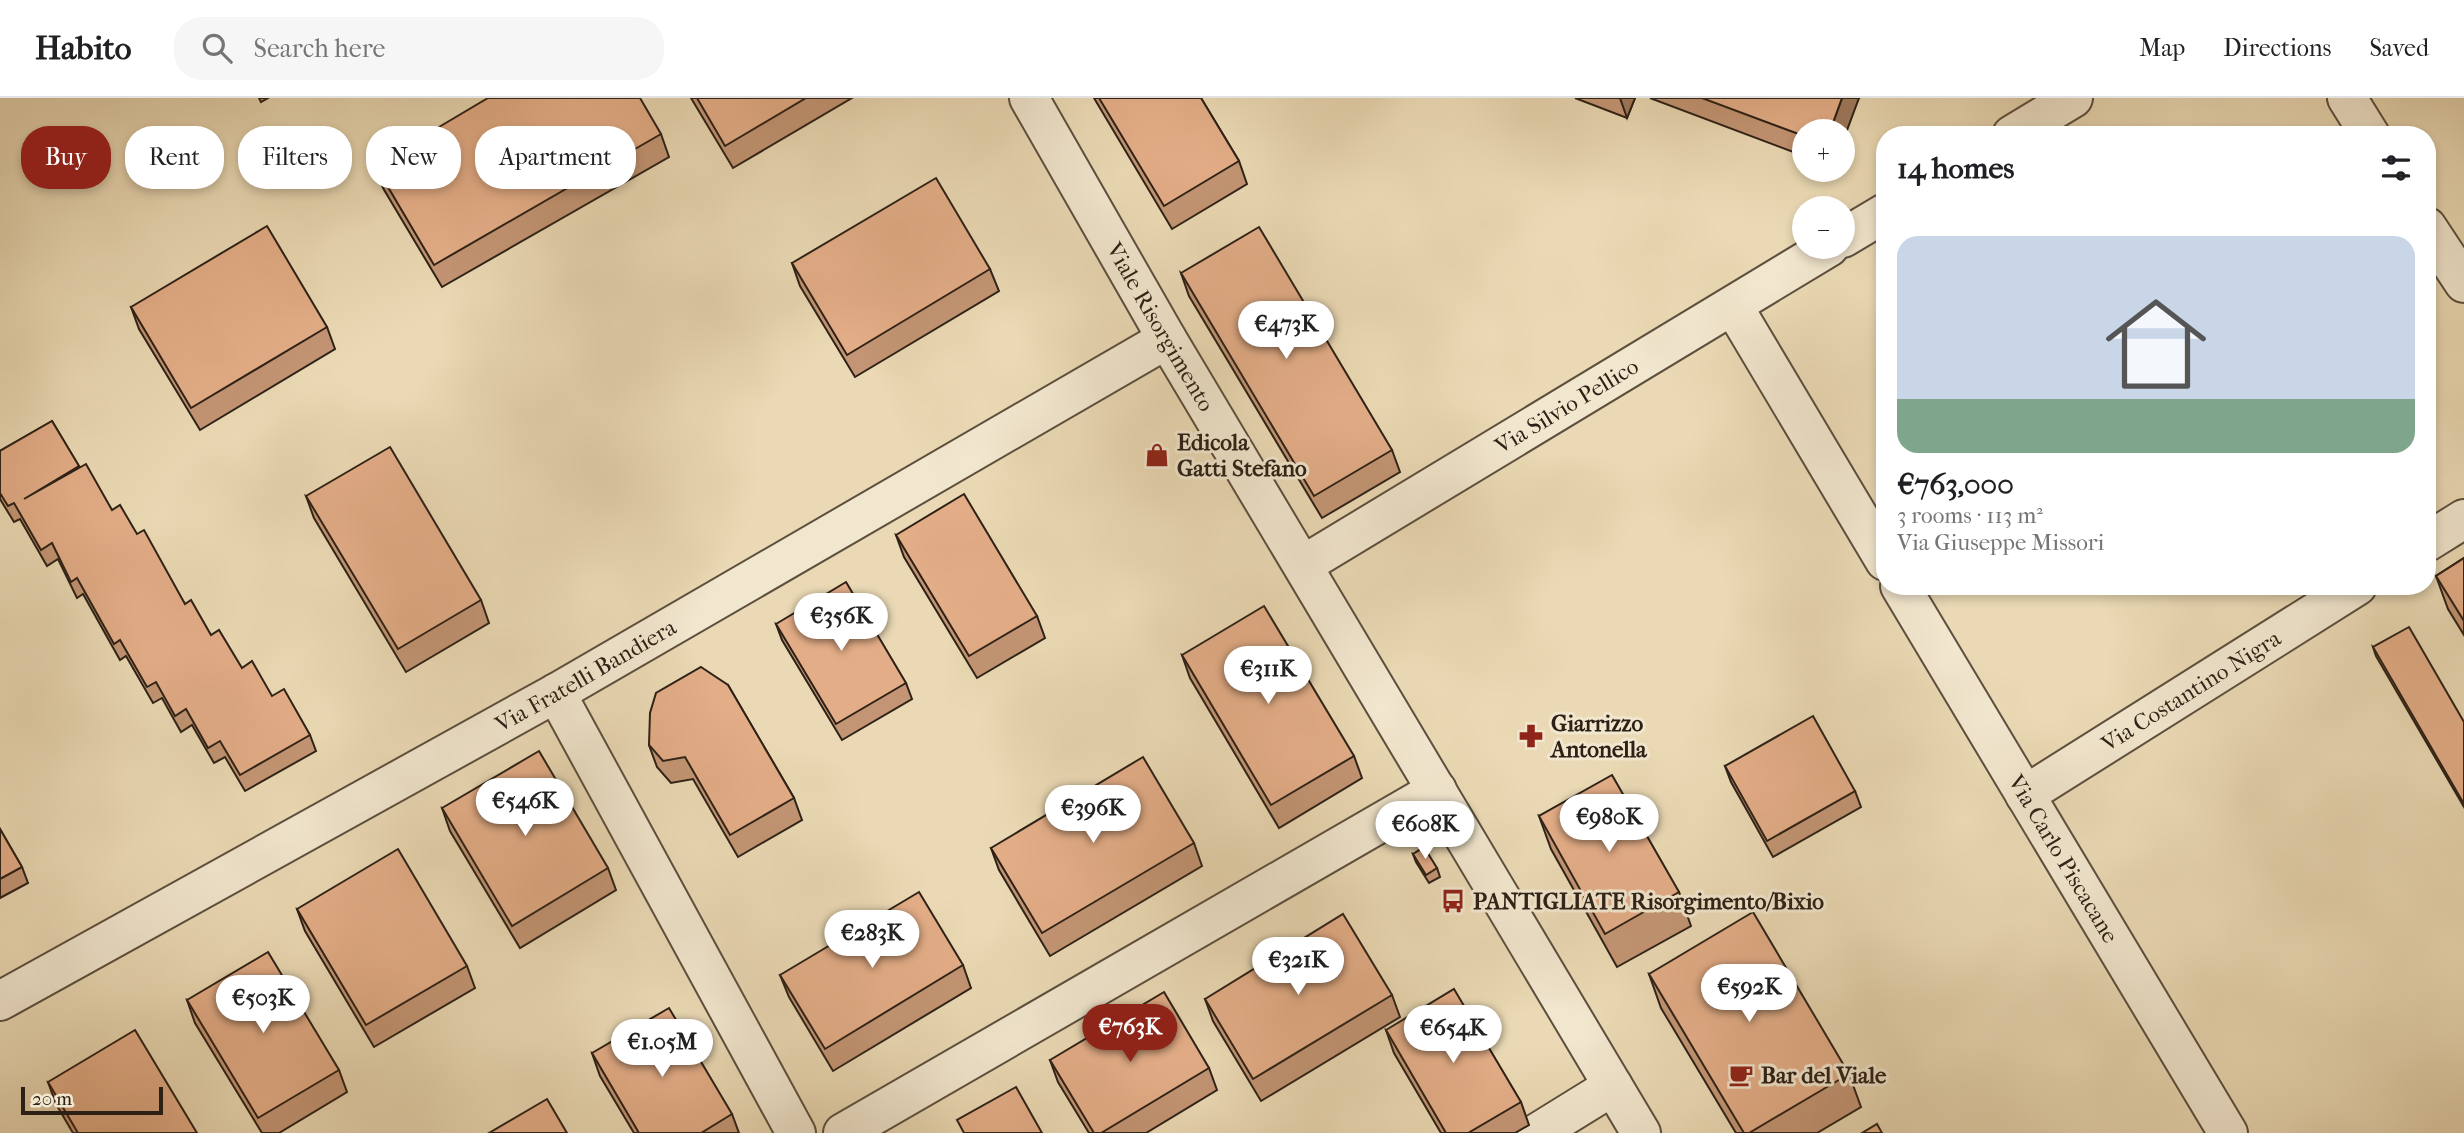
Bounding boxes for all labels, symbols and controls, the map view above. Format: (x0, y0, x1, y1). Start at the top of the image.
search box (174, 17, 664, 80)
text: Habito (35, 29, 132, 68)
icon: search (198, 29, 236, 67)
text: Search here (254, 33, 385, 64)
text: Map (2139, 34, 2185, 62)
text: Directions (2223, 34, 2331, 62)
text: Saved (2369, 34, 2429, 62)
map controls (1792, 119, 1855, 259)
button: + (1792, 119, 1855, 182)
chip: Buy (21, 126, 111, 189)
chip: Rent (125, 126, 224, 189)
chip: Filters (238, 126, 352, 189)
chip: New (366, 126, 461, 189)
chip: Apartment (475, 126, 636, 189)
icon: filters (2377, 149, 2415, 187)
text: 14 homes (1897, 151, 2014, 186)
button: − (1792, 196, 1855, 259)
street label: Viale Risorgimento (1101, 237, 1220, 416)
icon: home (2093, 281, 2219, 407)
pin: €473K (1237, 302, 1335, 361)
text: €473K (1254, 310, 1318, 337)
street label: Via Silvio Pellico (1489, 352, 1643, 460)
place label: Edicola Gatti Stefano (1177, 429, 1307, 482)
shop icon: Edicola Gatti Stefano (1143, 441, 1171, 469)
text: €763,000 (1897, 467, 2014, 502)
text: 3 rooms · 113 m² (1897, 502, 2043, 529)
text: Via Giuseppe Missori (1897, 529, 2104, 556)
pin: €356K (792, 594, 890, 653)
text: €356K (810, 602, 872, 629)
street label: Via Fratelli Bandiera (489, 613, 681, 738)
street label: Via Costantino Nigra (2095, 624, 2286, 758)
pin: €311K (1219, 646, 1317, 706)
text: €311K (1240, 655, 1296, 682)
place label: Giarrizzo Antonella (1549, 710, 1648, 763)
pharmacy icon: Giarrizzo Antonella (1517, 722, 1545, 750)
street label: Via Carlo Piscacane (2002, 769, 2124, 948)
pin: €546K (476, 778, 574, 838)
pin: €396K (1044, 786, 1142, 845)
text: €546K (492, 787, 558, 814)
text: €396K (1061, 794, 1125, 821)
pin: €980K (1560, 794, 1658, 854)
pin: €608K (1376, 802, 1474, 861)
text: €980K (1576, 803, 1642, 830)
text: €608K (1391, 810, 1459, 837)
bus stop icon: PANTIGLIATE Risorgimento/Bixio (1439, 887, 1467, 915)
place label: PANTIGLIATE Risorgimento/Bixio (1473, 888, 1824, 915)
pin: €283K (823, 910, 921, 970)
text: €283K (840, 919, 904, 946)
pin: €321K (1249, 937, 1347, 997)
text: €321K (1268, 946, 1328, 973)
pin: €592K (1700, 964, 1798, 1024)
text: €592K (1717, 973, 1781, 1000)
pin: €503K (214, 976, 312, 1035)
text: €503K (232, 984, 294, 1011)
pin: €763K (1081, 1004, 1179, 1064)
pin: €654K (1404, 1006, 1502, 1065)
text: €763K (1098, 1013, 1162, 1040)
text: €654K (1420, 1014, 1486, 1041)
pin: €1.05M (605, 1020, 719, 1079)
text: €1.05M (627, 1028, 697, 1055)
cafe icon: Bar del Viale (1727, 1061, 1755, 1089)
place label: Bar del Viale (1761, 1062, 1887, 1089)
scale bar (21, 1084, 163, 1116)
text: 20 m (32, 1088, 72, 1110)

